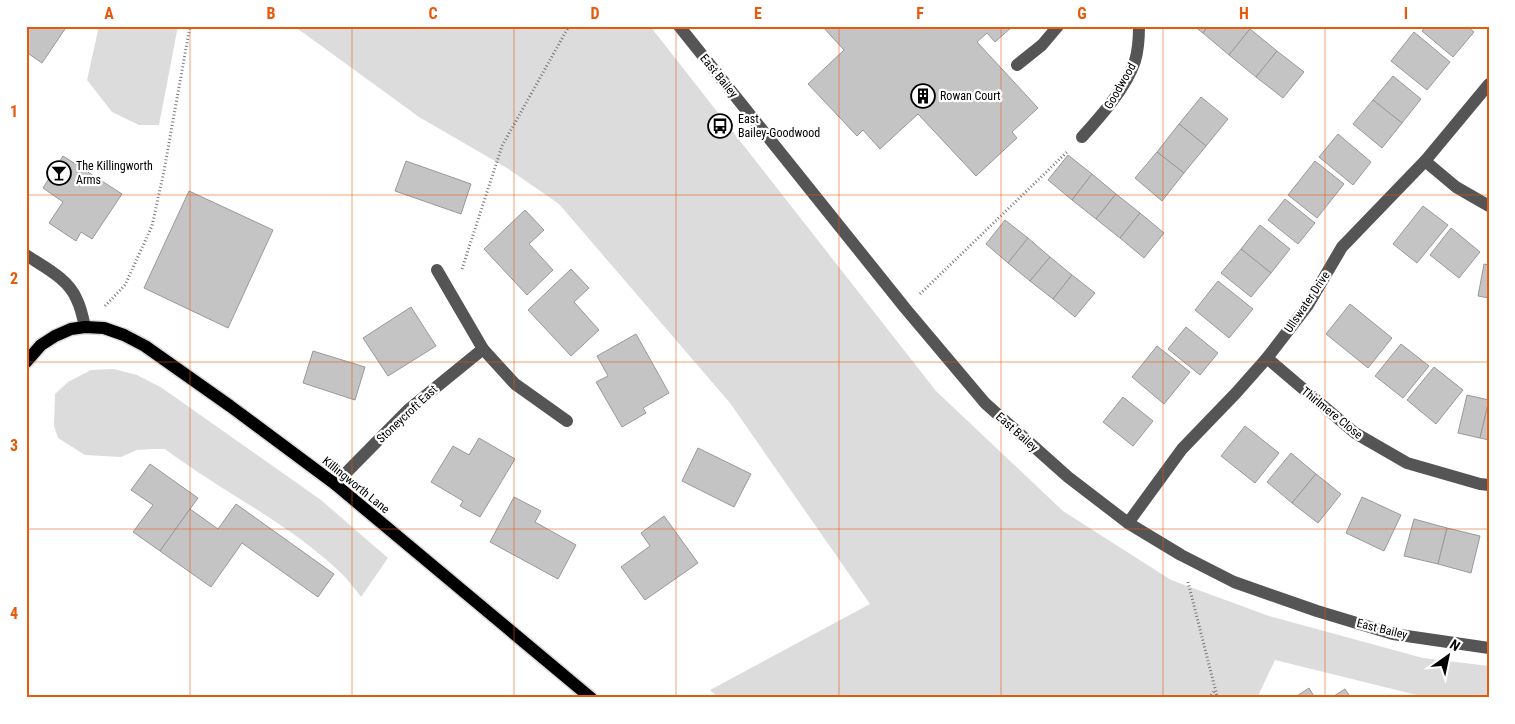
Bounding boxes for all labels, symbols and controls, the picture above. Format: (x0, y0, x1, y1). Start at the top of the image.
text: A (104, 4, 114, 23)
text: B (267, 4, 276, 23)
text: C (428, 4, 438, 23)
text: D (590, 4, 600, 23)
text: E (754, 4, 762, 23)
text: F (916, 4, 924, 23)
text: G (1077, 4, 1087, 23)
text: H (1239, 4, 1249, 23)
text: I (1404, 4, 1408, 23)
street label: East Bailey (697, 51, 741, 101)
street label: Goodwood (1101, 60, 1139, 112)
building icon: Rowan Court (910, 83, 936, 109)
place label: Rowan Court (940, 89, 1001, 103)
text: 1 (10, 102, 18, 121)
place label: East Bailey-Goodwood (738, 112, 820, 140)
bus stop icon: East Bailey-Goodwood (707, 113, 733, 139)
place label: The Killingworth Arms (76, 159, 153, 187)
bar icon: The Killingworth Arms (46, 160, 72, 186)
street label: Ullswater Drive (1281, 268, 1333, 335)
text: 2 (10, 269, 18, 288)
street label: Stoneycroft East (374, 382, 441, 446)
street label: Thirlmere Close (1299, 384, 1366, 442)
street label: East Bailey (993, 409, 1041, 455)
text: 3 (10, 436, 18, 455)
street label: Killingworth Lane (320, 454, 393, 516)
text: 4 (10, 604, 18, 623)
street label: East Bailey (1355, 616, 1409, 642)
north arrow (1422, 632, 1472, 682)
text: N (1447, 636, 1463, 654)

